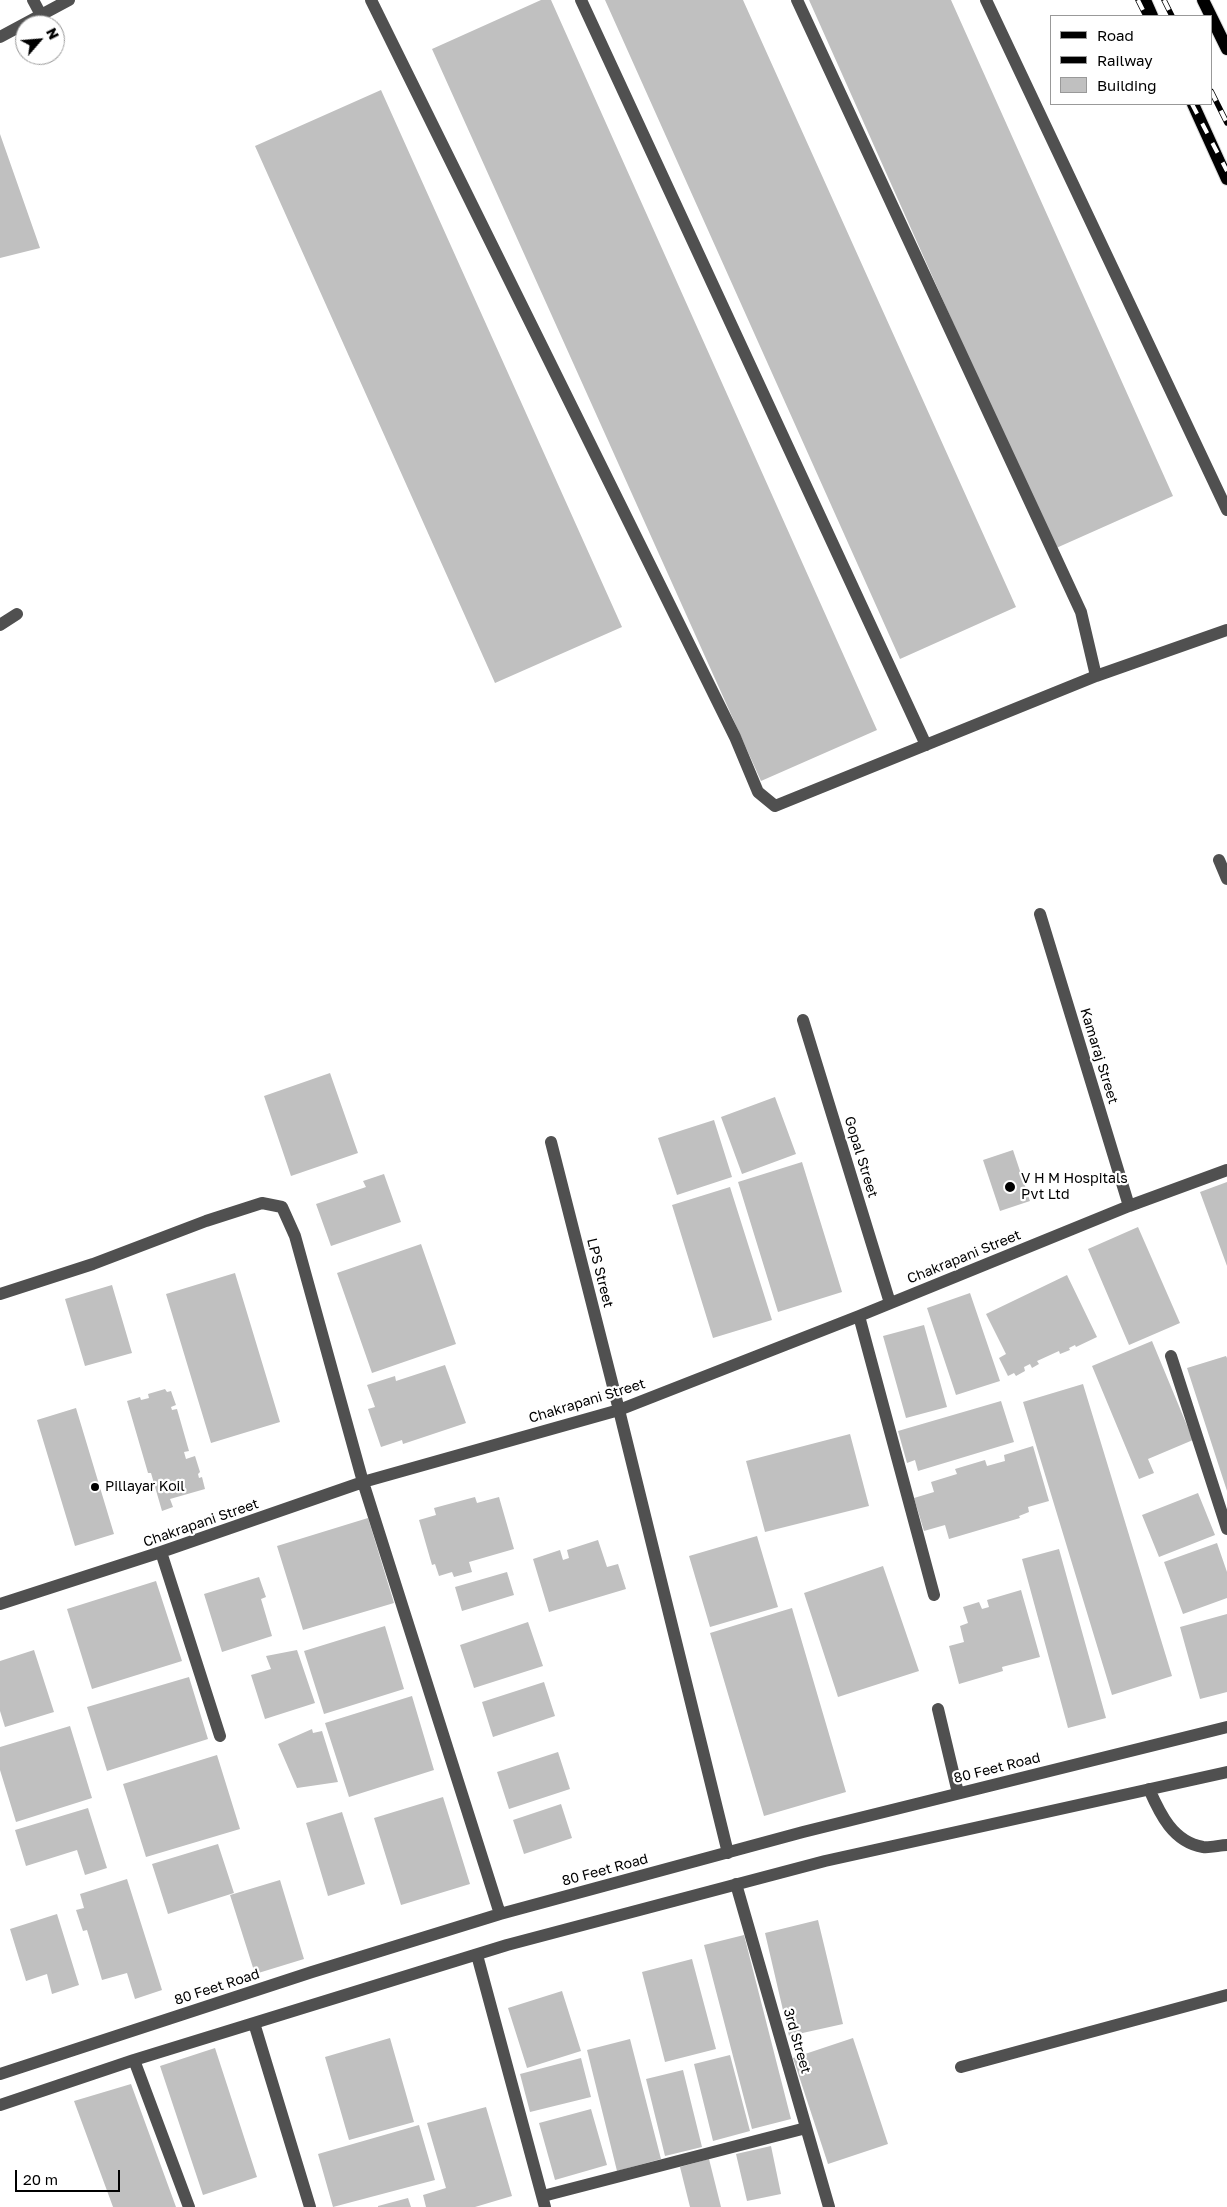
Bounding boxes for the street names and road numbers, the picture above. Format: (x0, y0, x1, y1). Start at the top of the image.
street label: Kamaraj Street (1076, 1006, 1122, 1106)
street label: Gopal Street (841, 1114, 881, 1200)
street label: Chakrapani Street (905, 1227, 1023, 1287)
street label: LPS Street (583, 1236, 617, 1310)
street label: Chakrapani Street (527, 1375, 647, 1427)
street label: Chakrapani Street (141, 1495, 261, 1551)
street label: 80 Feet Road (952, 1749, 1042, 1787)
street label: 80 Feet Road (560, 1850, 650, 1890)
street label: 80 Feet Road (172, 1965, 262, 2009)
street label: 3rd Street (780, 2006, 814, 2076)

